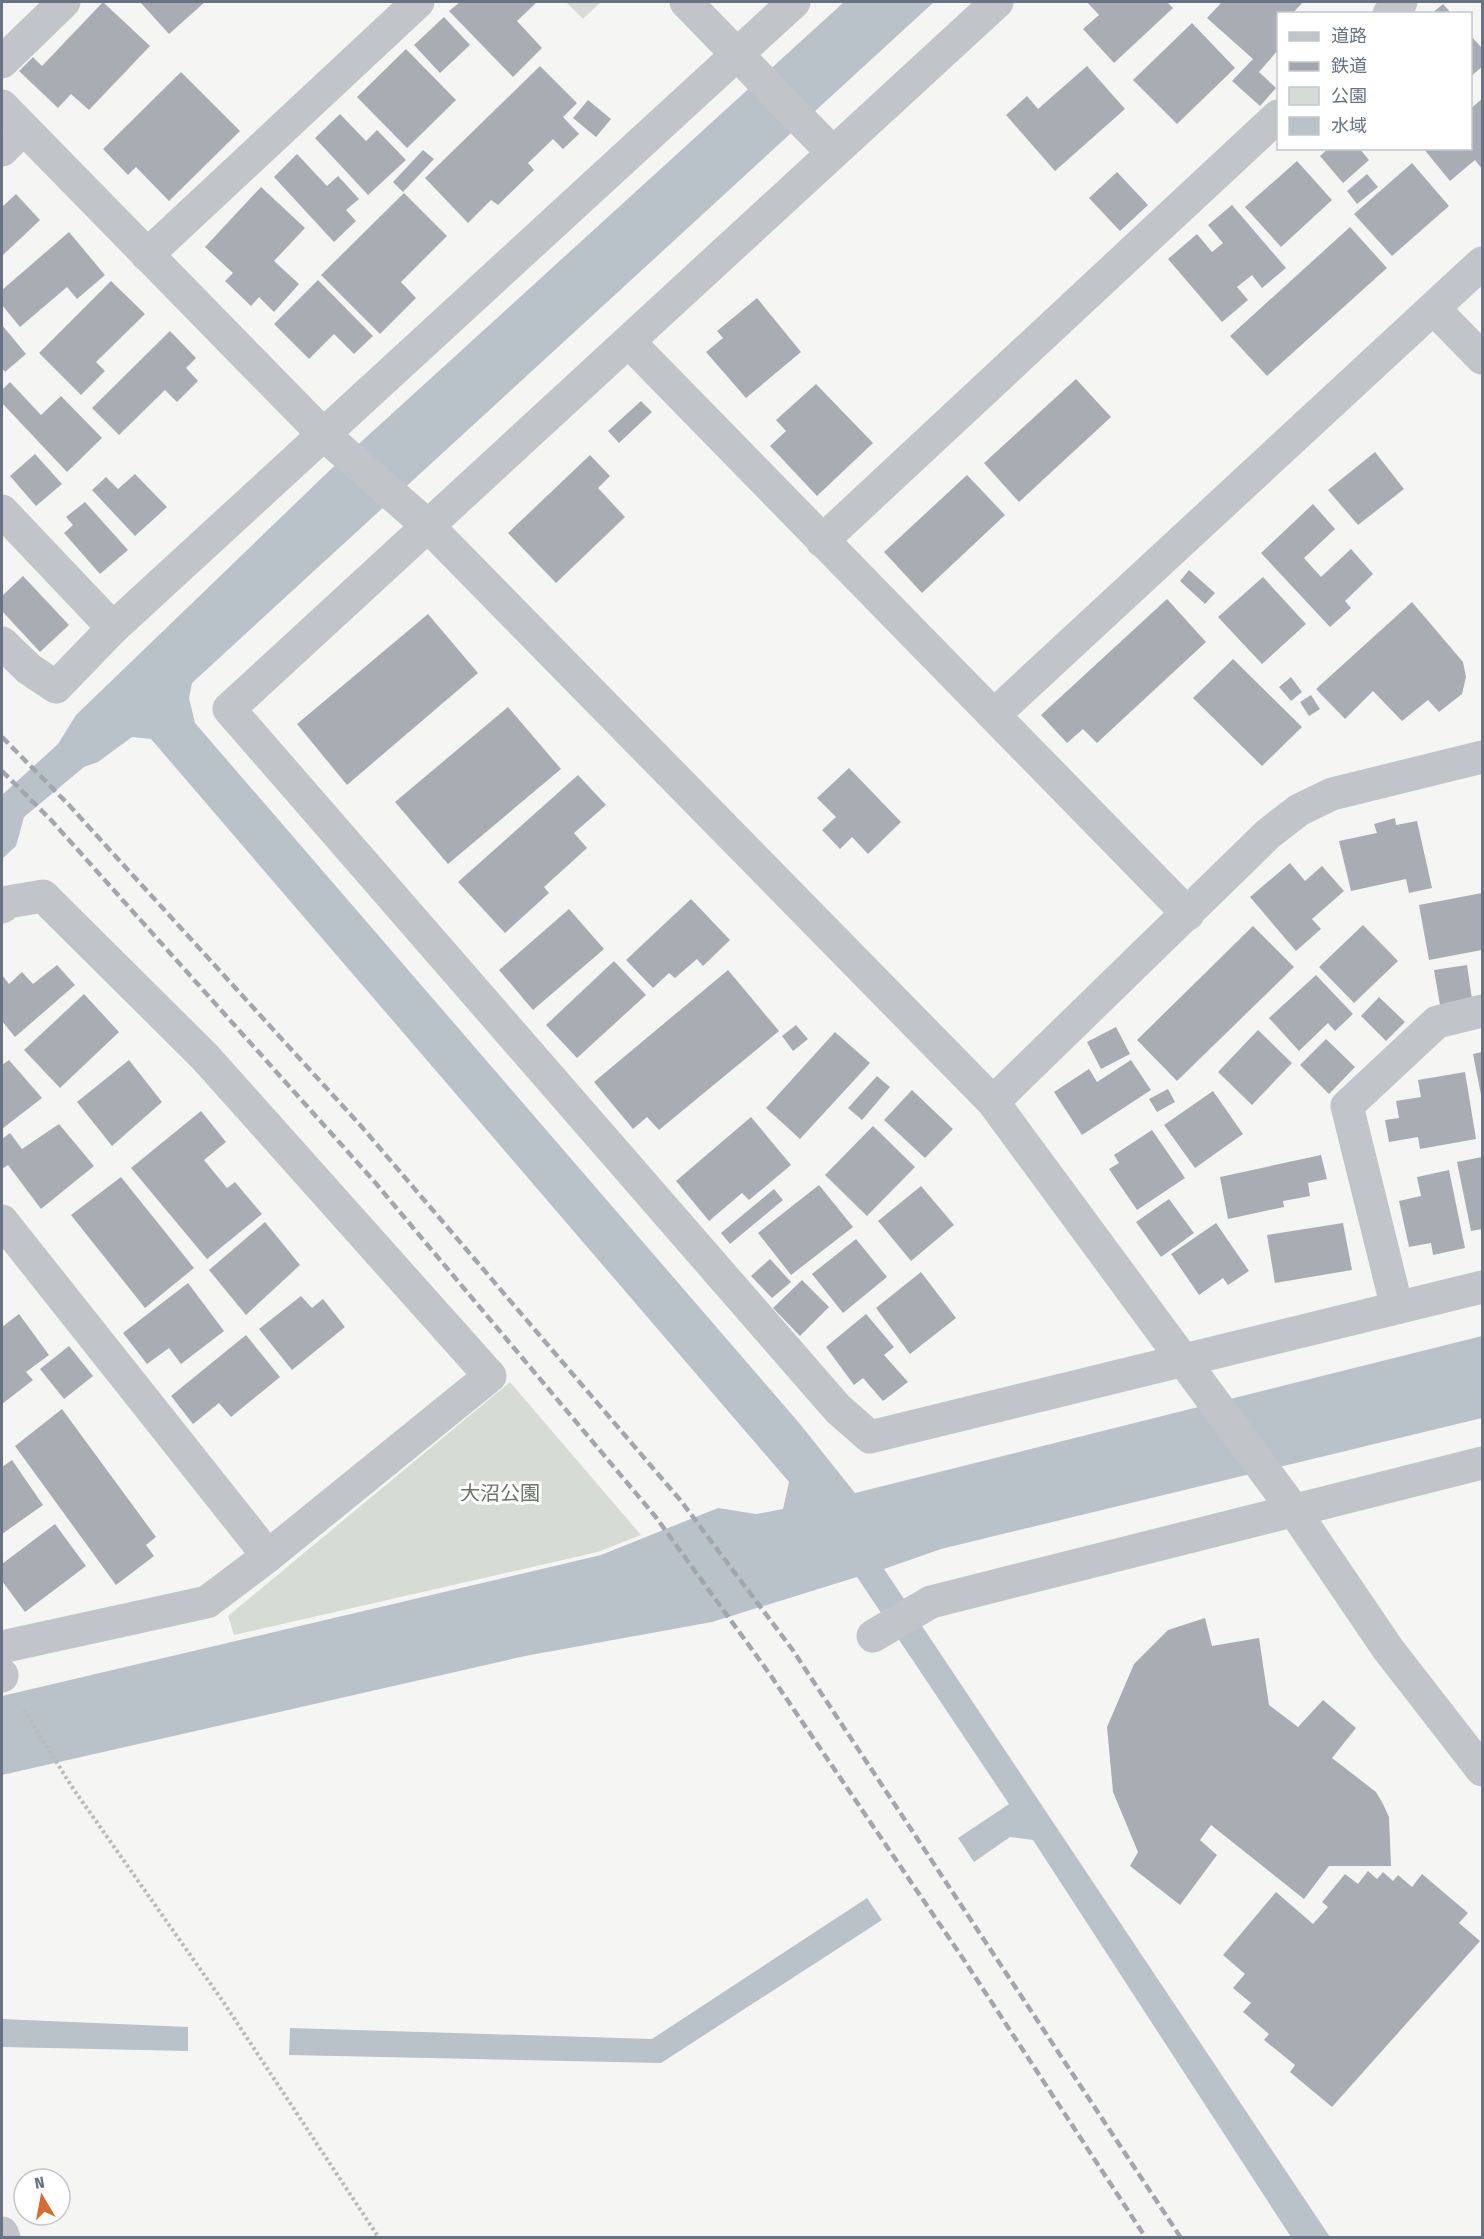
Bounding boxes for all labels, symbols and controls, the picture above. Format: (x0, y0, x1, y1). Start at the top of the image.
legend (1277, 12, 1472, 150)
text: 道路 (1331, 25, 1367, 47)
text: 鉄道 (1331, 55, 1367, 77)
text: 公園 (1331, 85, 1367, 107)
text: 水域 (1331, 115, 1367, 137)
park label: 大沼公園 (460, 1481, 540, 1505)
north arrow (12, 2167, 72, 2227)
text: N (33, 2173, 46, 2193)

